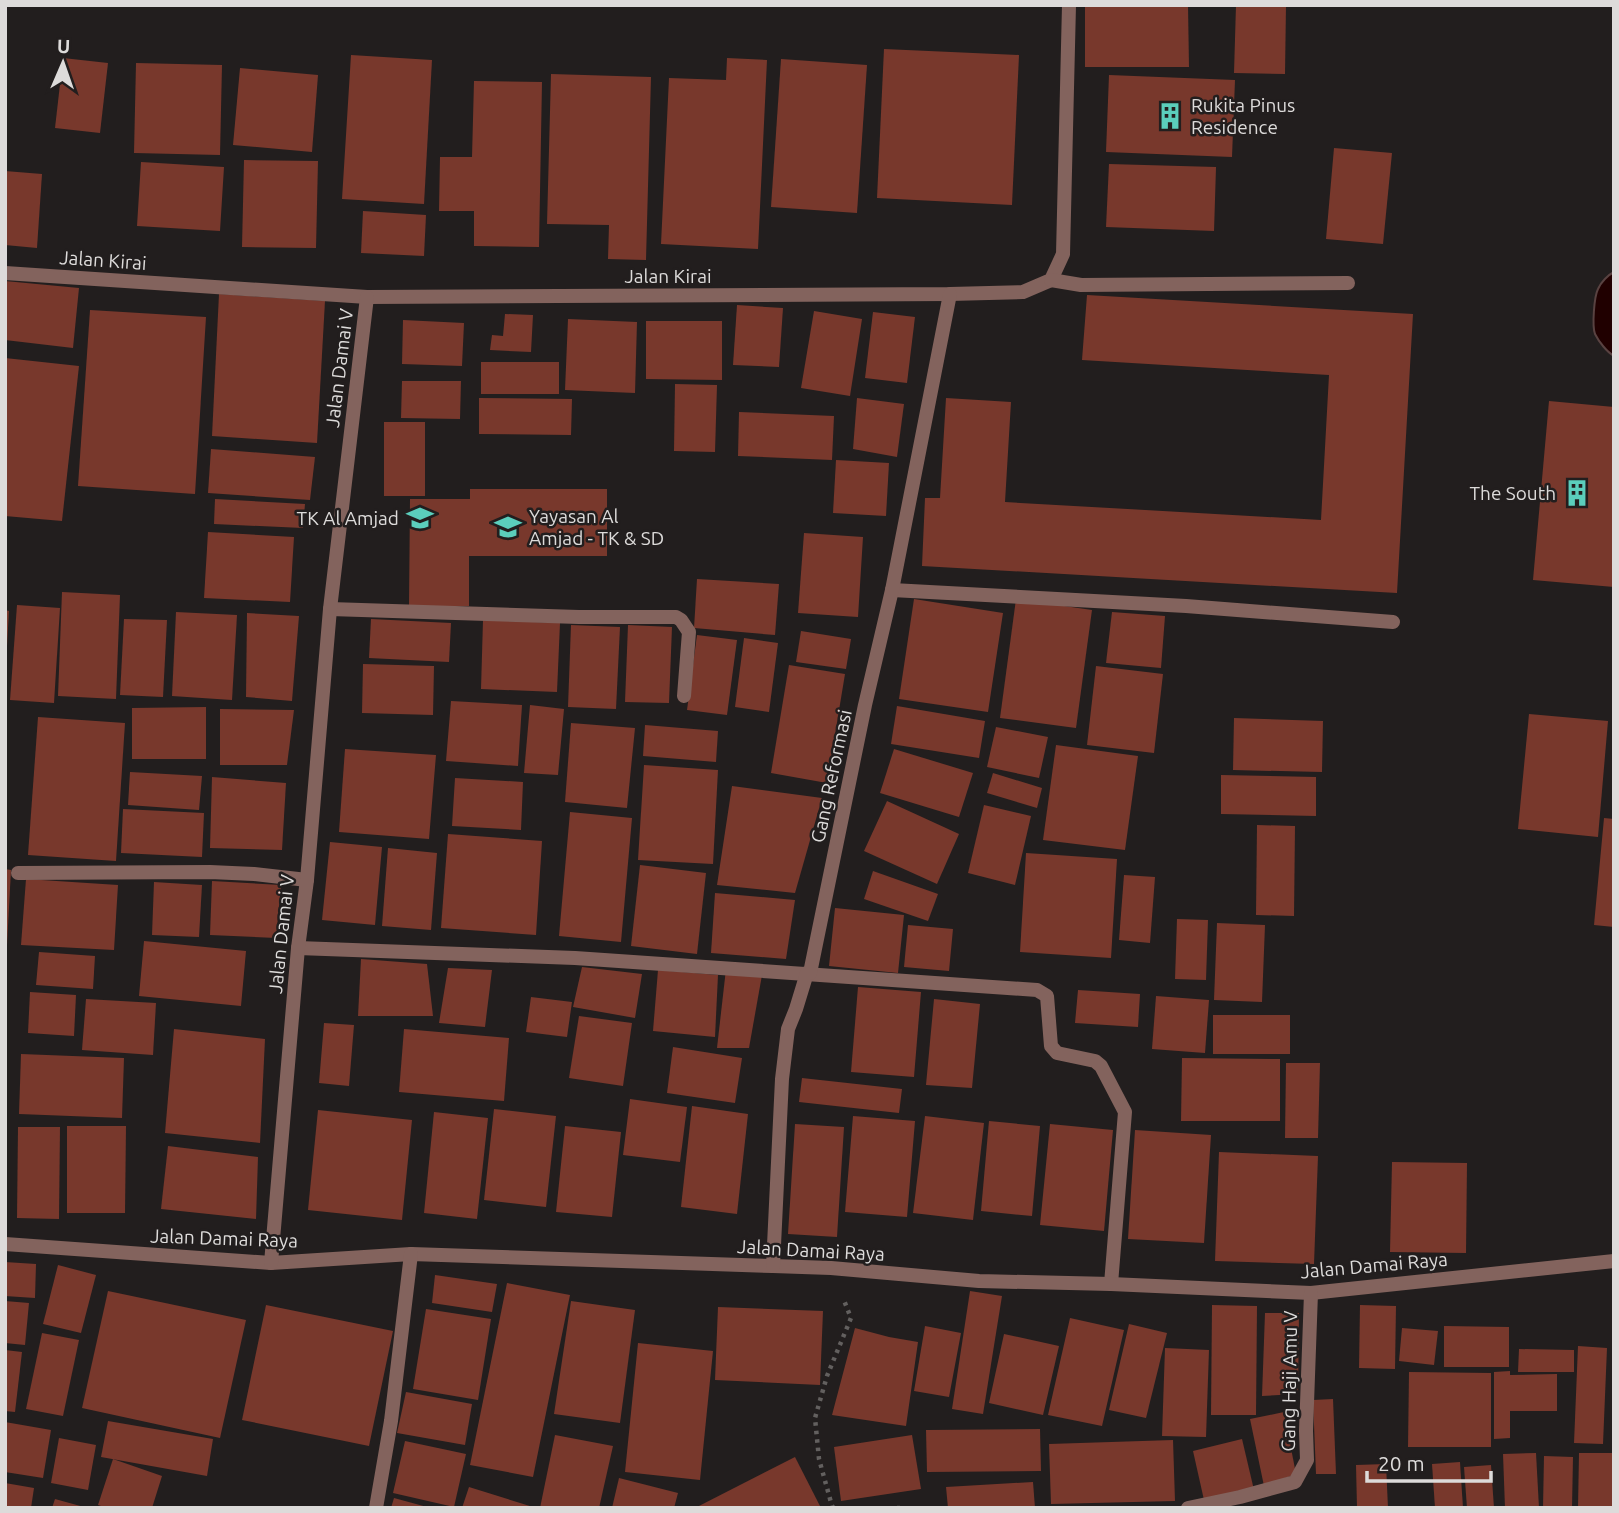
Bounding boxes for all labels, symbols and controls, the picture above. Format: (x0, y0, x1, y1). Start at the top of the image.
north arrow (28, 28, 98, 98)
text: U (57, 35, 71, 57)
place label: Rukita Pinus Residence (1191, 94, 1295, 138)
building icon: Rukita Pinus Residence (1155, 101, 1185, 131)
street label: Jalan Kirai (59, 246, 147, 274)
street label: Jalan Kirai (624, 265, 712, 287)
street label: Jalan Damai V (321, 307, 357, 429)
building icon: The South (1562, 478, 1592, 508)
place label: The South (1470, 482, 1556, 504)
school or university icon: TK Al Amjad (405, 503, 435, 533)
place label: Yayasan Al Amjad - TK & SD (529, 505, 664, 549)
place label: TK Al Amjad (297, 507, 399, 529)
school or university icon: Yayasan Al Amjad - TK & SD (493, 512, 523, 542)
street label: Gang Reformasi (806, 708, 856, 844)
street label: Jalan Damai V (264, 873, 298, 995)
street label: Jalan Damai Raya (150, 1224, 298, 1252)
street label: Jalan Damai Raya (737, 1235, 885, 1265)
street label: Jalan Damai Raya (1299, 1248, 1449, 1282)
street label: Gang Haji Amu V (1277, 1310, 1301, 1452)
scale bar (1367, 1440, 1491, 1484)
text: 20 m (1378, 1451, 1425, 1475)

